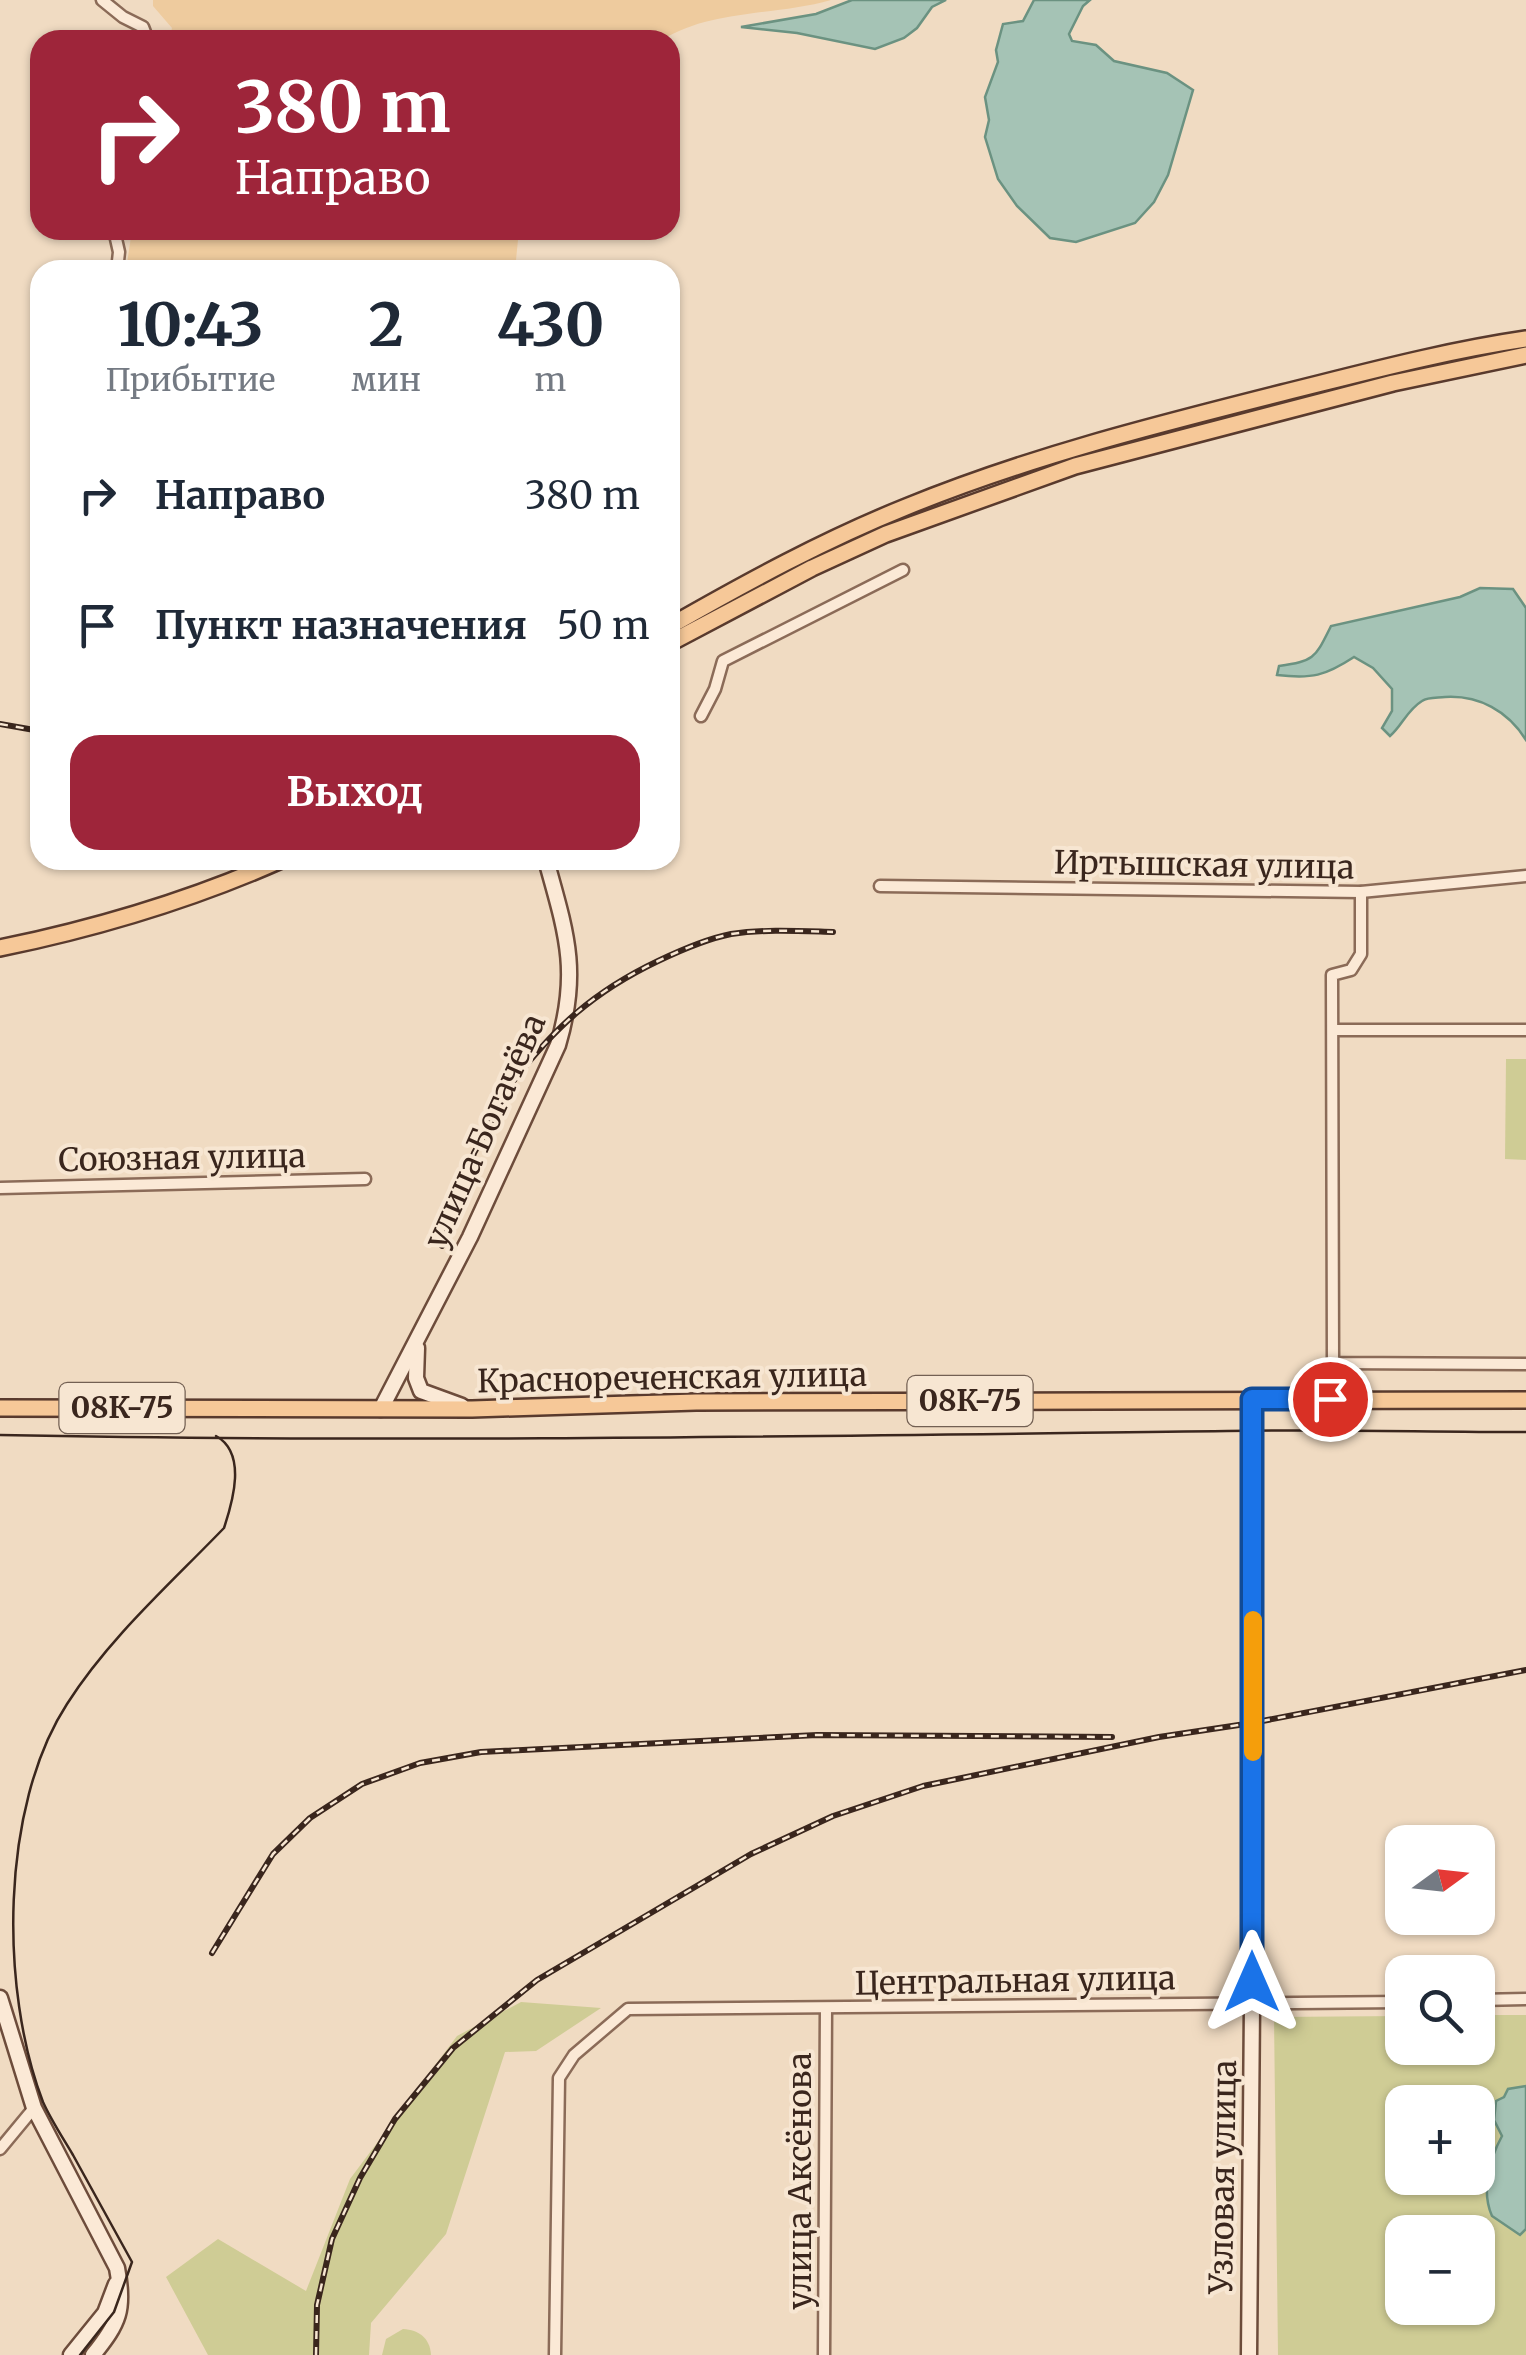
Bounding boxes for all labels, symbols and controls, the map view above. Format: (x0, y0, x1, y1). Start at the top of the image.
text: 380 m (235, 63, 451, 151)
icon: right (70, 70, 200, 200)
text: Направо (235, 150, 431, 206)
text: 10:43 (118, 287, 264, 362)
text: 2 (368, 287, 404, 362)
text: 430 (497, 287, 604, 362)
text: Прибытие (106, 360, 276, 400)
text: мин (351, 360, 421, 400)
text: m (535, 360, 566, 400)
icon: right (70, 468, 125, 523)
text: Направо (155, 472, 325, 519)
text: 380 m (525, 472, 640, 519)
icon: arrive (70, 598, 125, 653)
text: Пункт назначения (155, 602, 527, 649)
text: 50 m (557, 602, 650, 649)
button: Выход (70, 735, 640, 850)
street label: Иртышская улица (1053, 842, 1355, 888)
street label: улица Богачёва (415, 1008, 555, 1254)
street label: Союзная улица (58, 1136, 306, 1180)
street label: Краснореченская улица (477, 1355, 867, 1401)
pin (1288, 1357, 1373, 1442)
icon: arrive (1303, 1372, 1358, 1427)
road number: 08К-75 (908, 1376, 1032, 1426)
road number: 08К-75 (59, 1383, 184, 1433)
north arrow (1385, 1825, 1495, 1935)
map controls (1385, 1825, 1495, 2325)
position arrow (1200, 1930, 1304, 2034)
button: search (1385, 1955, 1495, 2065)
street label: Центральная улица (854, 1958, 1176, 2004)
street label: улица Аксёнова (780, 2052, 820, 2310)
street label: Узловая улица (1201, 2060, 1245, 2295)
button: + (1385, 2085, 1495, 2195)
button: − (1385, 2215, 1495, 2325)

